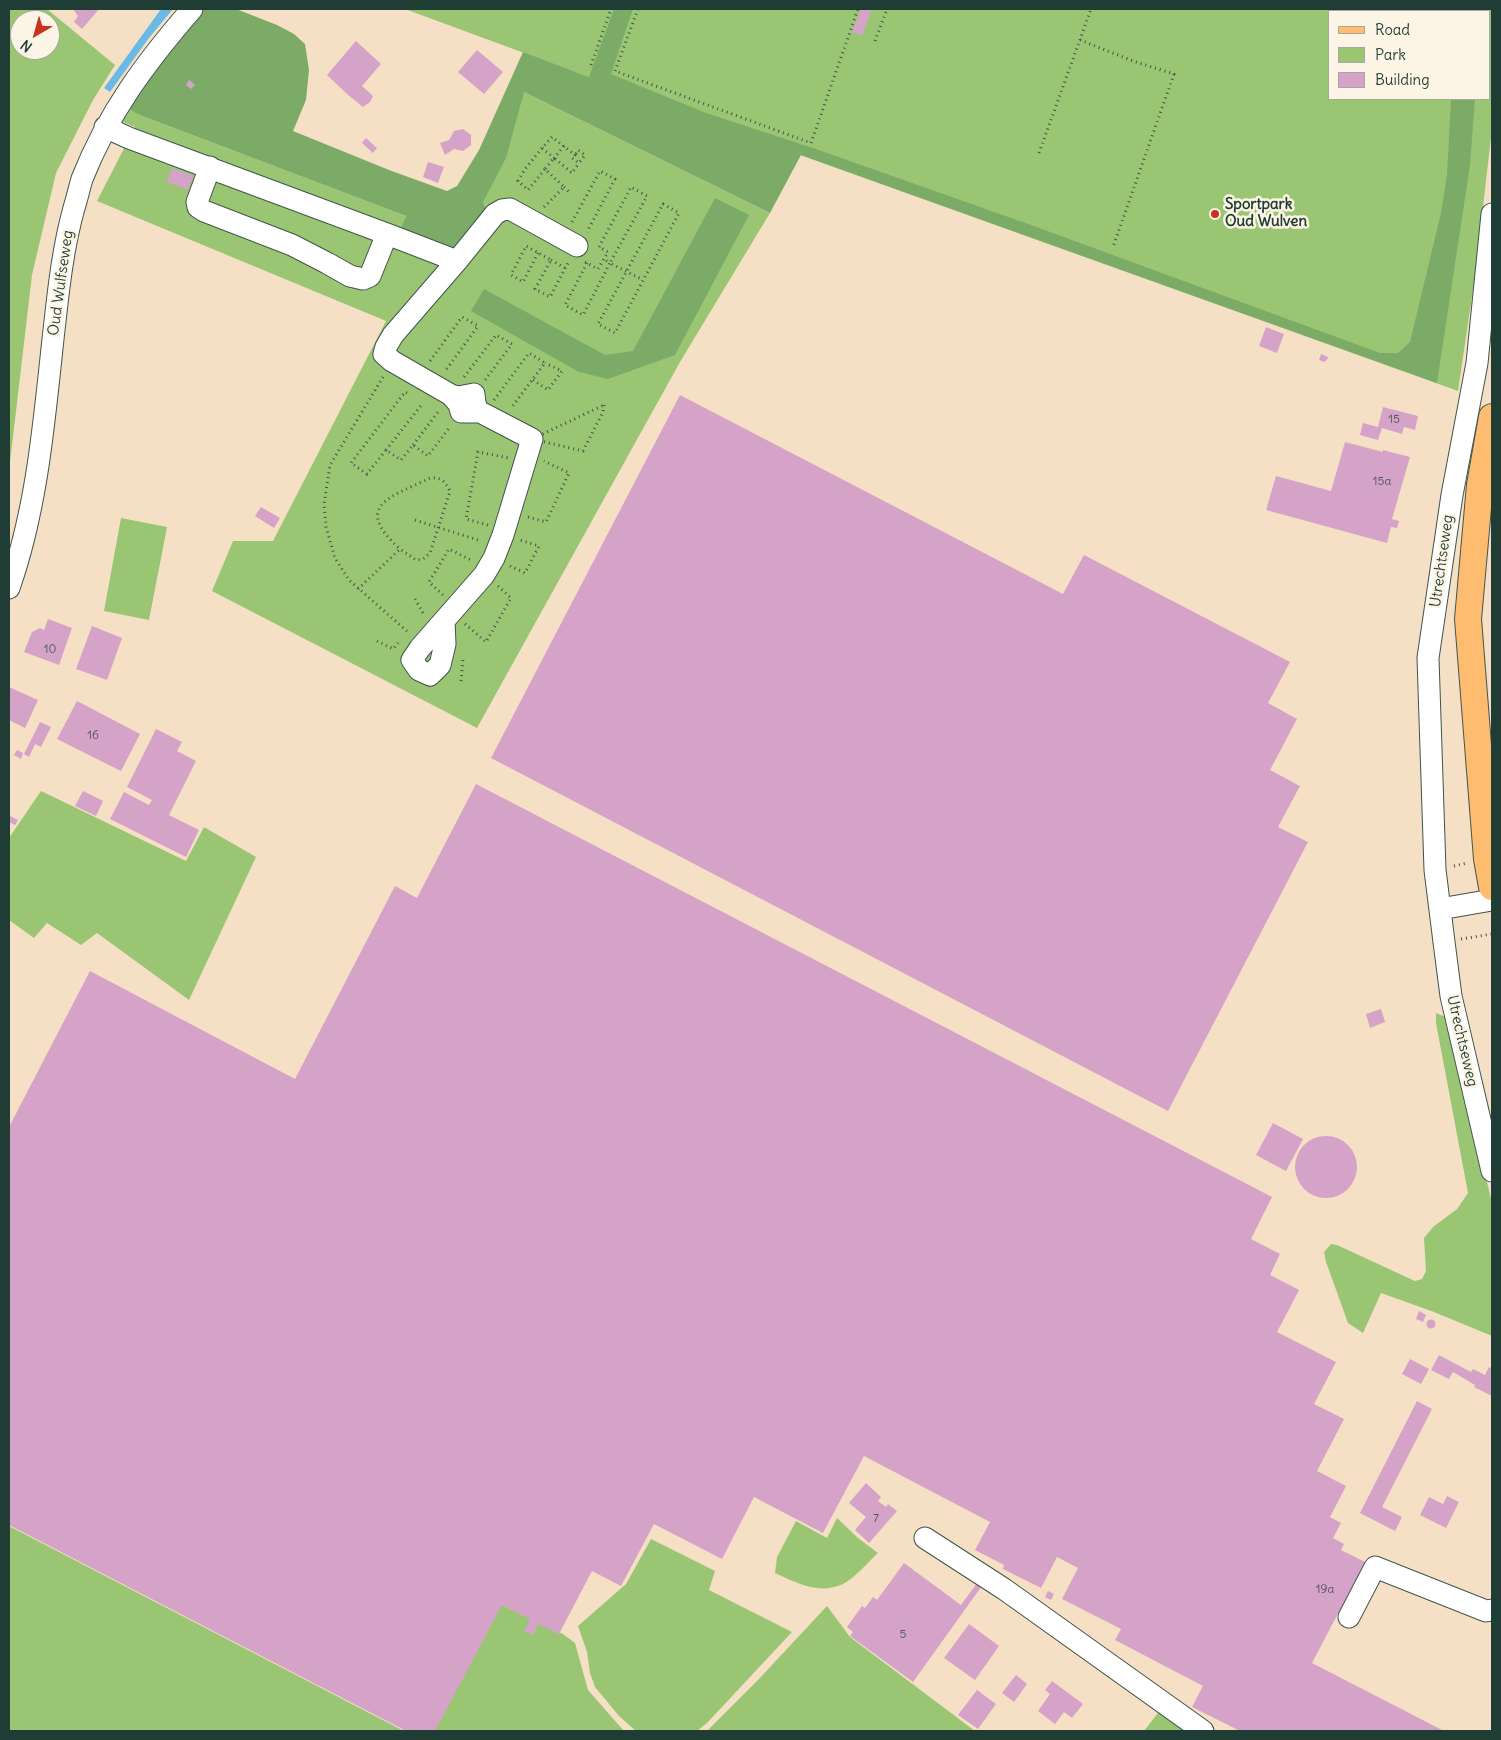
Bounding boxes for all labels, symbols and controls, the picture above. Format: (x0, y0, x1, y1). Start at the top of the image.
north arrow (10, 10, 60, 60)
legend (1328, 10, 1491, 100)
text: Road (1375, 20, 1410, 39)
text: N (17, 36, 36, 56)
text: Park (1375, 45, 1406, 64)
text: Building (1375, 70, 1430, 89)
place label: Sportpark Oud Wulven (1225, 196, 1307, 231)
marker: Sportpark Oud Wulven (1209, 208, 1221, 220)
street label: Oud Wulfseweg (45, 229, 77, 337)
house number: 15 (1388, 413, 1400, 427)
house number: 15a (1373, 475, 1391, 489)
street label: Utrechtseweg (1427, 513, 1457, 609)
house number: 10 (44, 643, 56, 657)
house number: 16 (87, 729, 99, 743)
street label: Utrechtseweg (1443, 993, 1481, 1089)
house number: 7 (873, 1512, 879, 1526)
house number: 19a (1316, 1583, 1334, 1597)
house number: 5 (900, 1628, 906, 1642)

